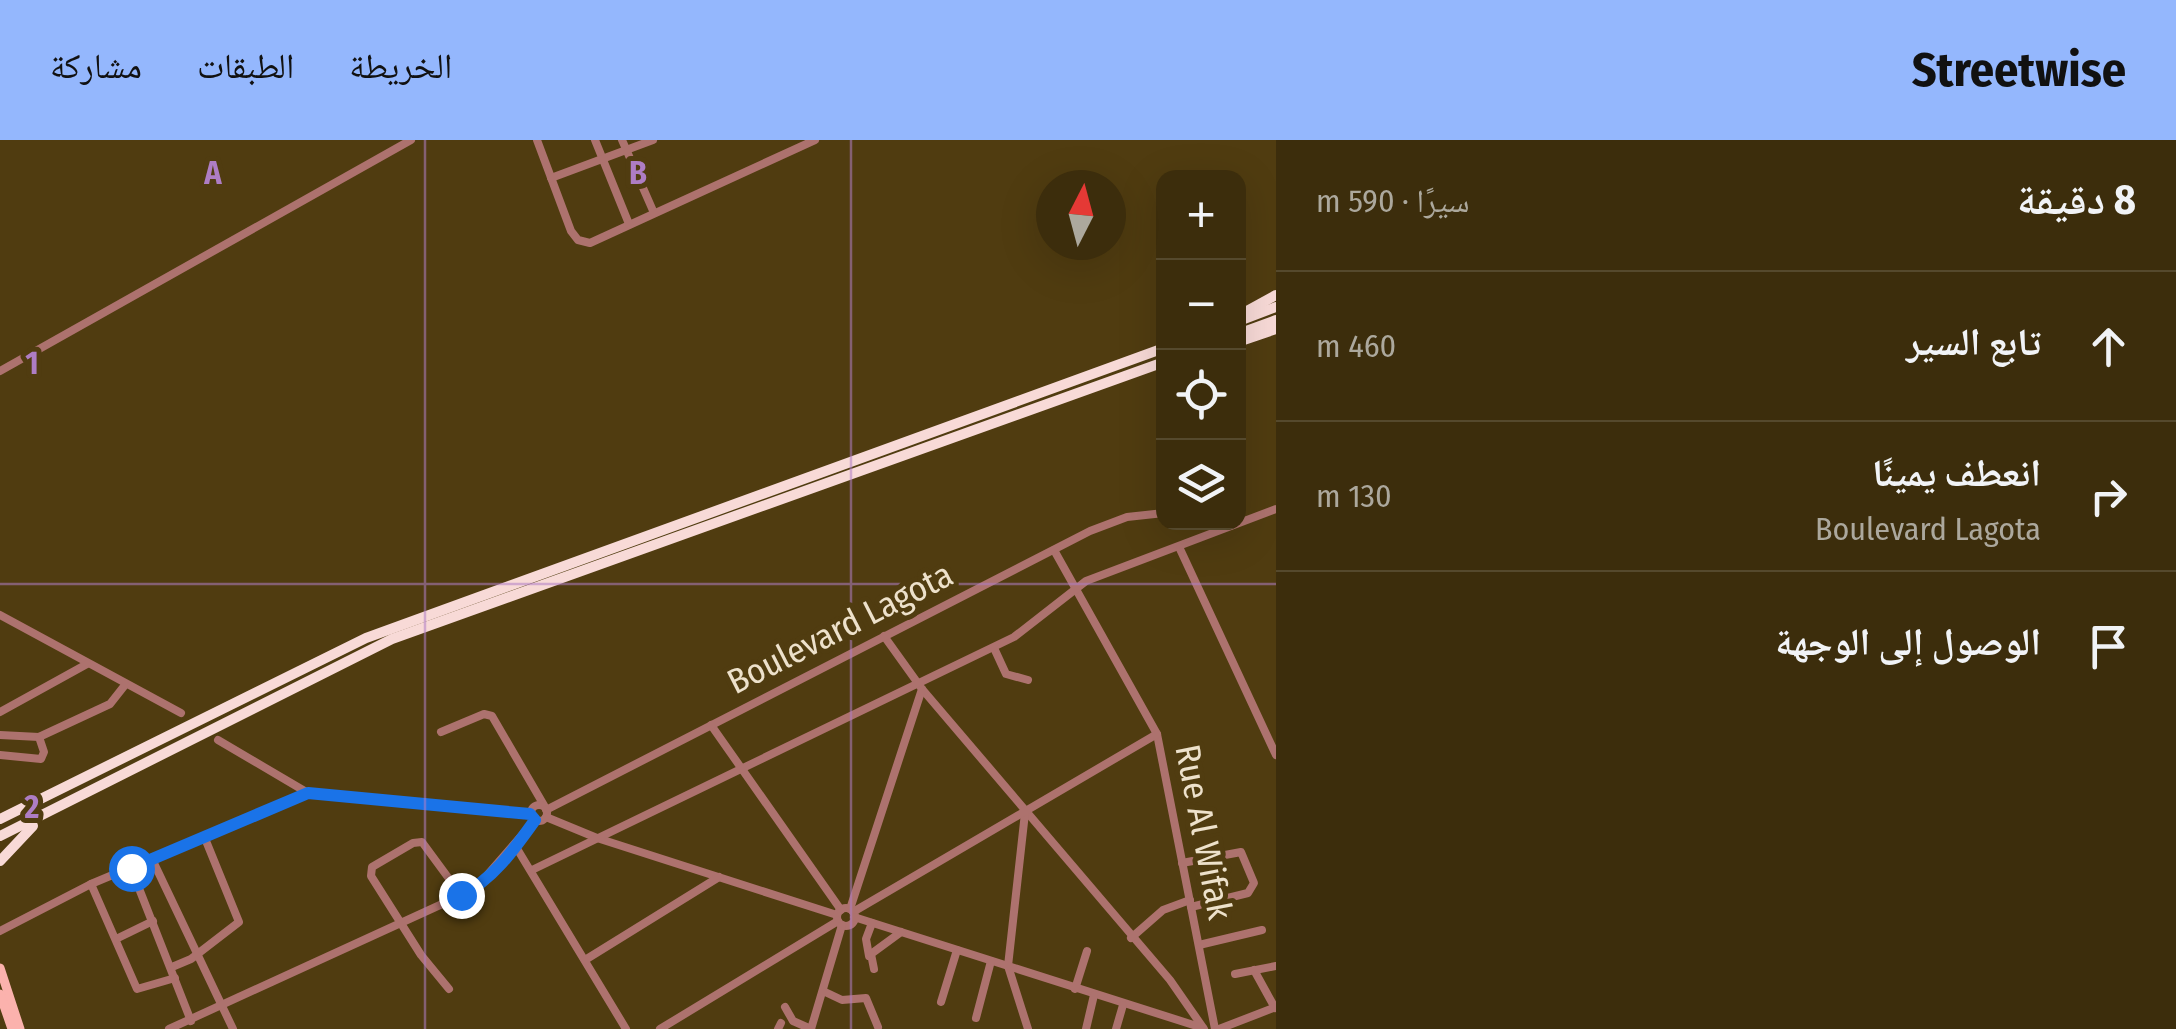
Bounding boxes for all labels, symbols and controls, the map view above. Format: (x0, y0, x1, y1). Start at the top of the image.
text: Streetwise (1912, 41, 2126, 99)
text: مشاركة (50, 45, 142, 87)
text: الطبقات (197, 45, 294, 87)
text: الخريطة (349, 45, 452, 87)
text: A (203, 154, 222, 192)
text: B (629, 154, 647, 192)
north arrow (1036, 170, 1126, 260)
map controls (1156, 170, 1246, 530)
button: + (1156, 170, 1246, 260)
text: 8 دقيقة (2017, 175, 2136, 225)
text: سيرًا · 590 m (1316, 182, 1470, 220)
button: − (1156, 260, 1246, 350)
text: تابع السير (1906, 319, 2041, 365)
icon: ahead (2081, 319, 2136, 374)
text: 460 m (1316, 327, 1396, 365)
text: 1 (25, 344, 39, 382)
button: locate (1156, 350, 1246, 440)
button: layers (1156, 440, 1246, 530)
text: انعطف يمينًا (1872, 450, 2041, 496)
icon: right (2081, 469, 2136, 524)
text: 130 m (1316, 477, 1392, 515)
text: Boulevard Lagota (1815, 510, 2041, 548)
street label: Boulevard Lagota (720, 553, 960, 703)
text: الوصول إلى الوجهة (1775, 619, 2041, 665)
icon: arrive (2081, 619, 2136, 674)
street label: Rue Al Wifak (1166, 741, 1242, 924)
text: 2 (24, 788, 40, 826)
route start (109, 846, 155, 892)
route end (439, 873, 485, 919)

